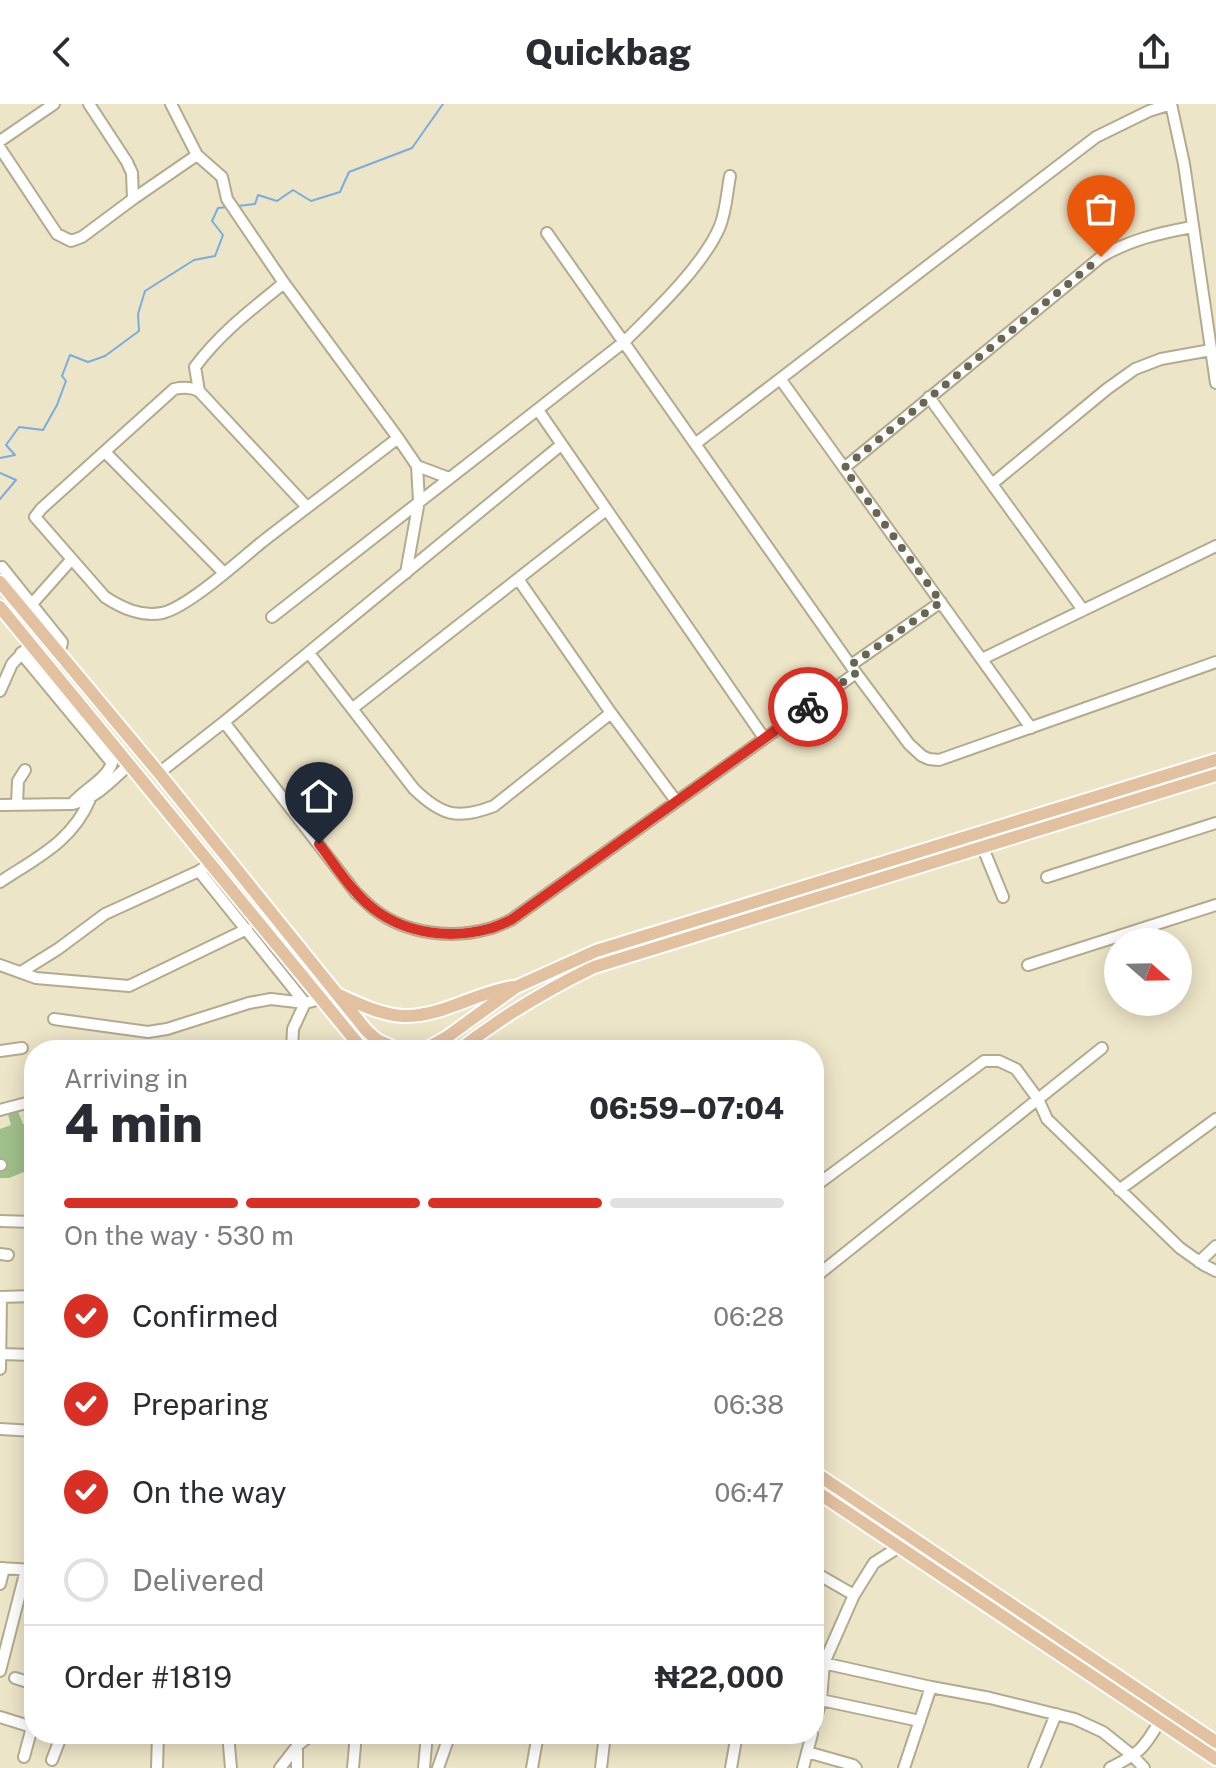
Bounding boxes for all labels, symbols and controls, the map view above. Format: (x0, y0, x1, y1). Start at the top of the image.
icon: back (40, 30, 84, 74)
icon: share (1132, 30, 1176, 74)
text: Quickbag (525, 31, 691, 73)
pin (1067, 175, 1135, 257)
icon: bag (1079, 187, 1123, 231)
courier (768, 667, 848, 747)
icon: bike (786, 685, 830, 729)
pin (285, 762, 353, 844)
icon: home (297, 774, 341, 818)
north arrow (1104, 928, 1192, 1016)
map controls (1104, 928, 1192, 1016)
text: Arriving in (64, 1063, 188, 1094)
text: 06:59–07:04 (589, 1090, 784, 1126)
text: 4 min (64, 1093, 203, 1154)
text: On the way · 530 m (64, 1220, 294, 1251)
icon: check (64, 1294, 108, 1338)
text: Confirmed (132, 1298, 278, 1334)
text: 06:28 (713, 1301, 784, 1332)
icon: check (64, 1382, 108, 1426)
text: Preparing (132, 1386, 269, 1422)
text: 06:38 (713, 1389, 784, 1420)
icon: check (64, 1470, 108, 1514)
text: On the way (132, 1474, 286, 1510)
text: 06:47 (714, 1477, 784, 1508)
text: Delivered (132, 1562, 264, 1598)
text: Order #1819 (64, 1659, 232, 1695)
text: ₦22,000 (655, 1659, 784, 1695)

